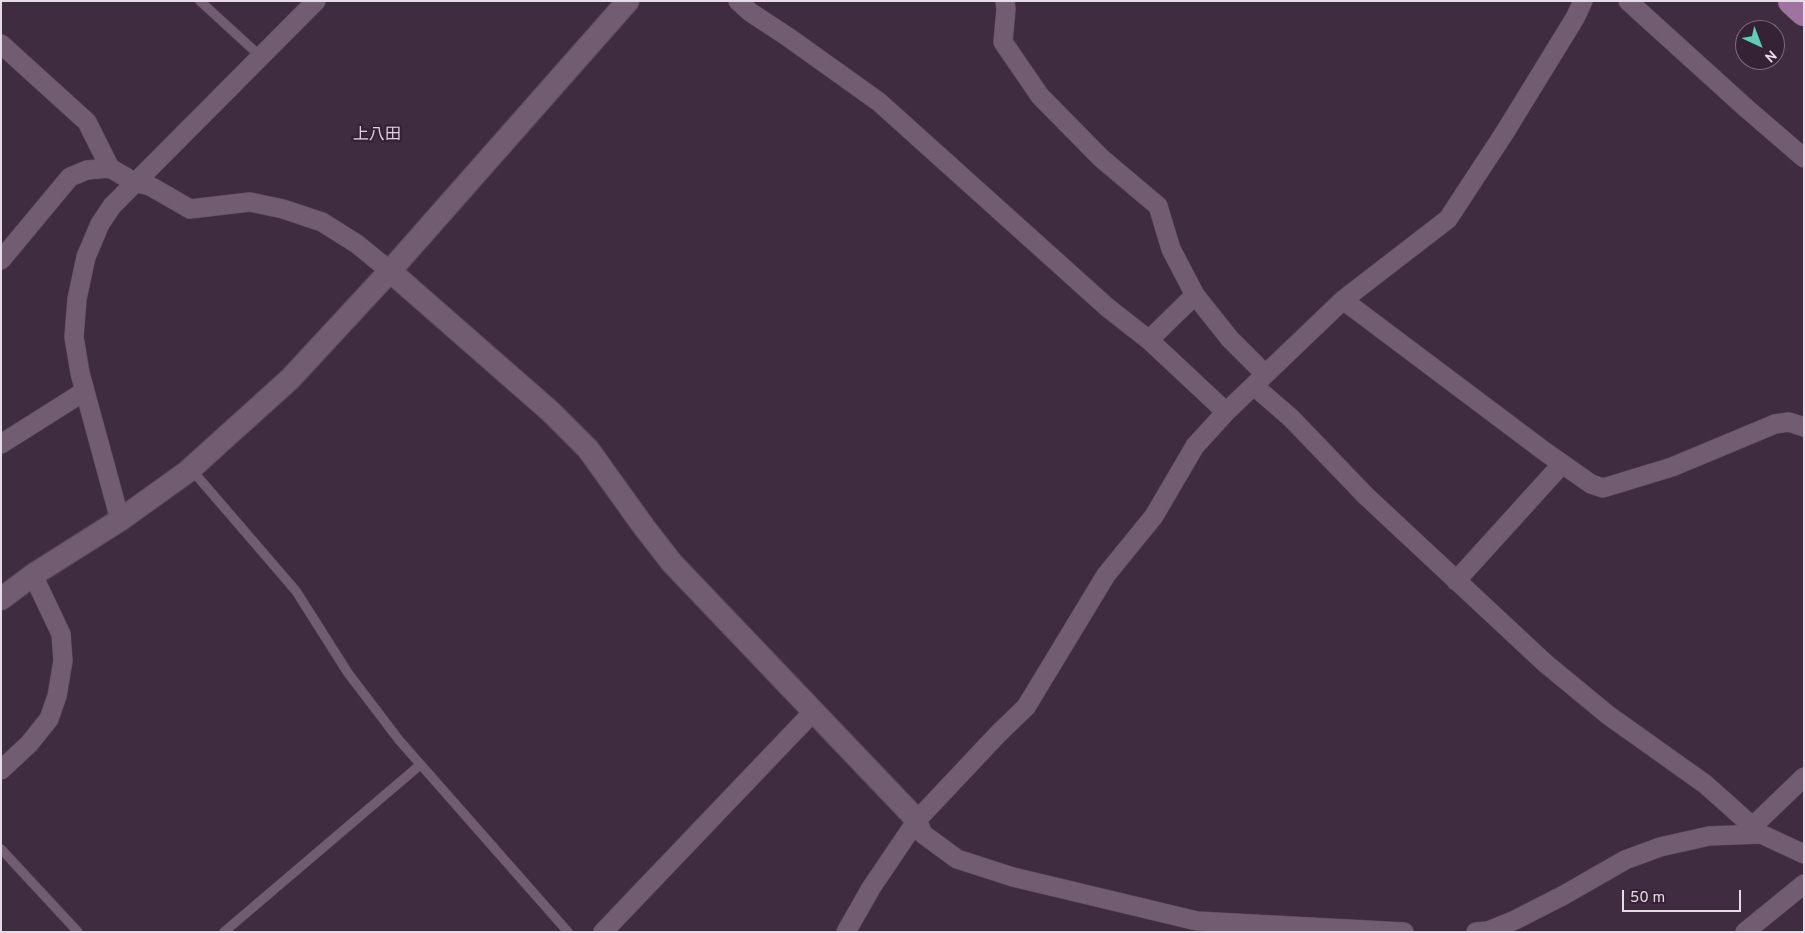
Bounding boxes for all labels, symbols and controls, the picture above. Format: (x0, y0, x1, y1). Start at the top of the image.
north arrow (1735, 20, 1785, 70)
text: N (1760, 46, 1779, 65)
district label: 上八田 (353, 126, 401, 146)
scale bar (1625, 880, 1744, 912)
text: 50 m (1630, 889, 1665, 908)

